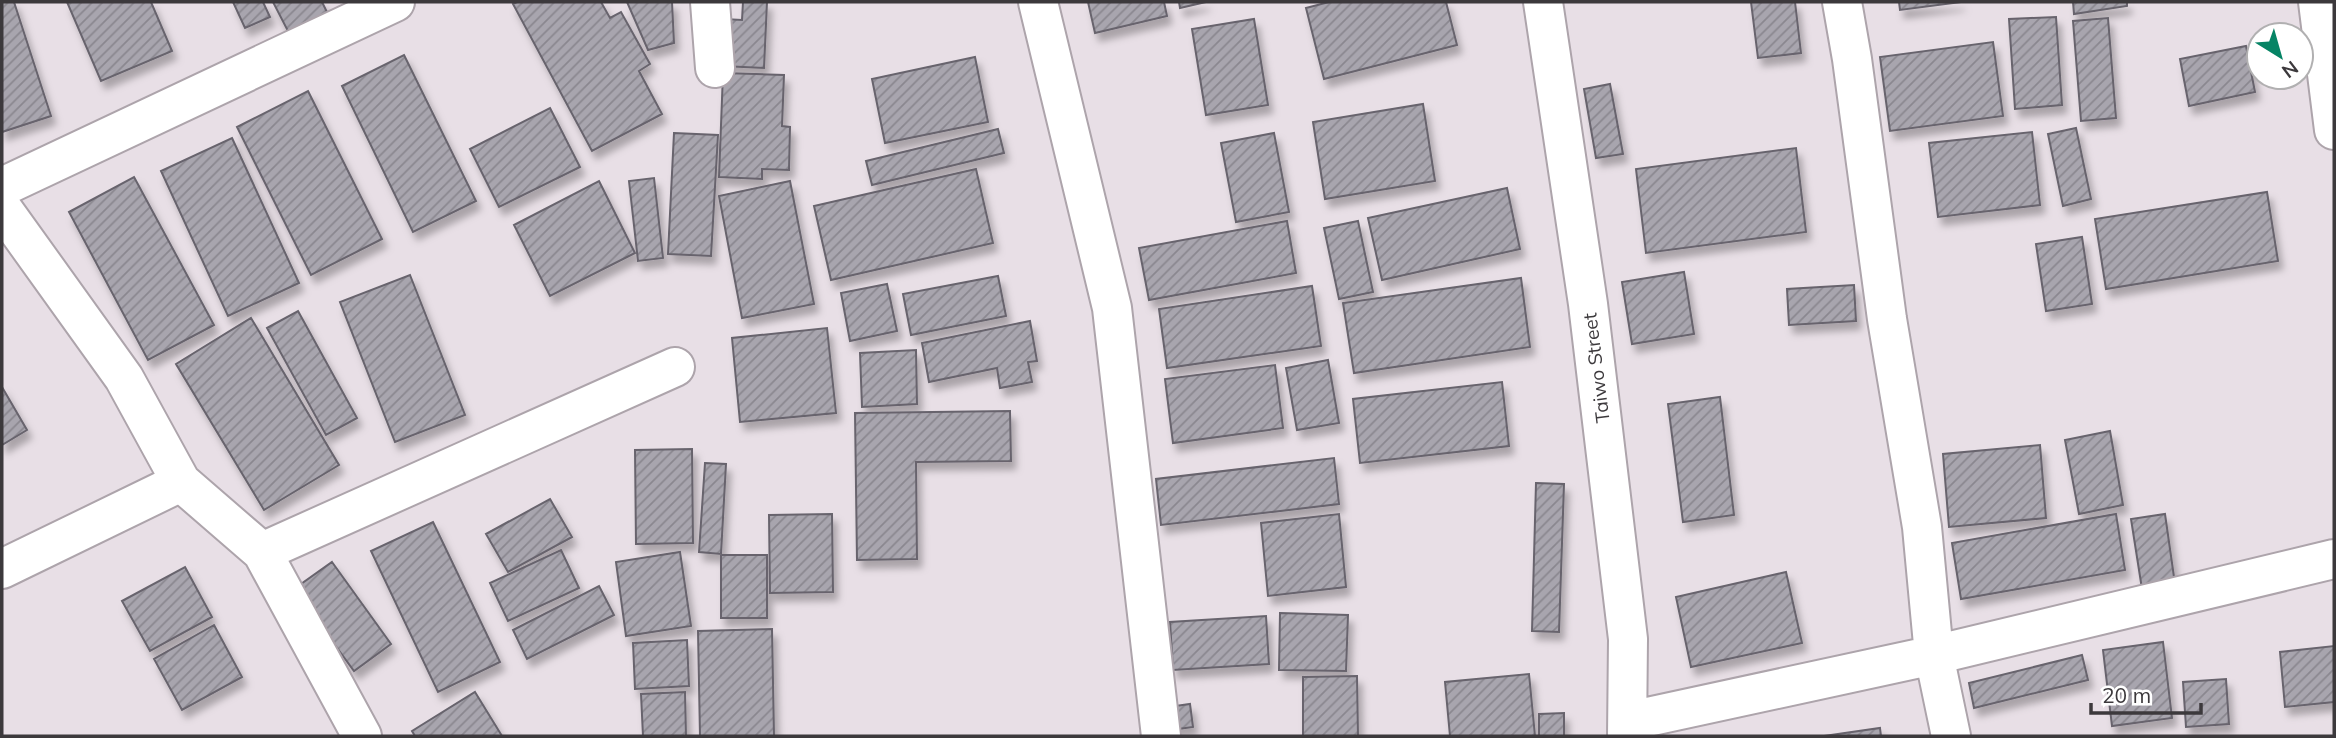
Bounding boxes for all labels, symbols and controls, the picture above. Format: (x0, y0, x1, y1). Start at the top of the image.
north arrow (2245, 21, 2315, 91)
text: N (2277, 56, 2303, 83)
street label: Taiwo Street (1577, 311, 1615, 424)
scale bar (2091, 672, 2201, 716)
text: 20 m (2102, 682, 2151, 708)

